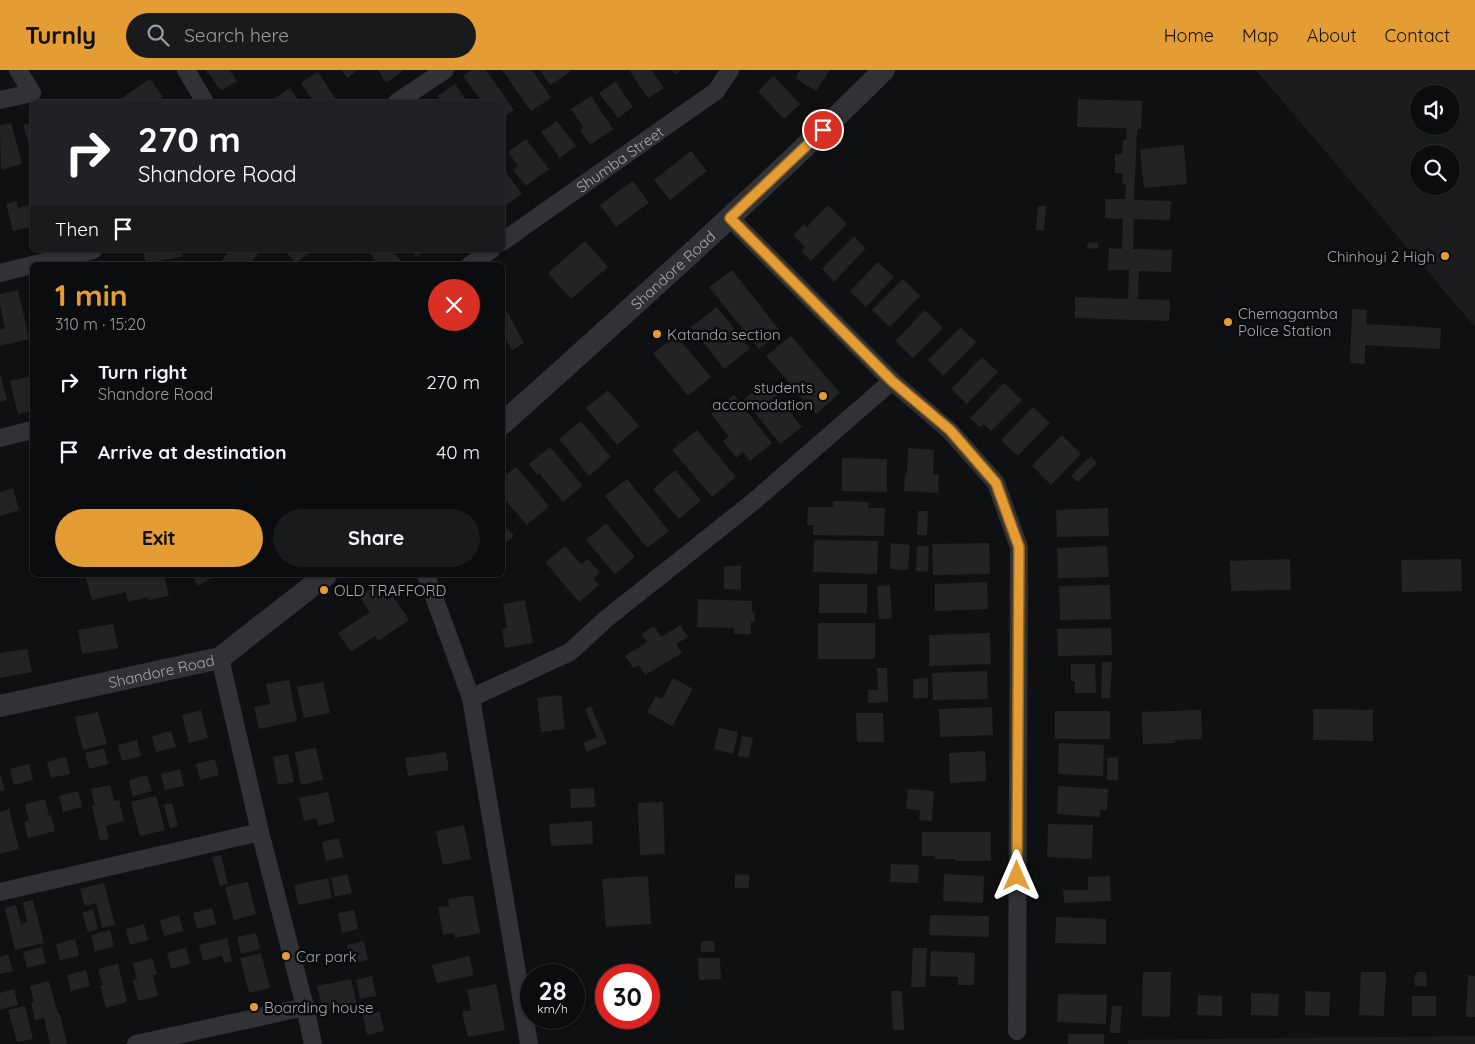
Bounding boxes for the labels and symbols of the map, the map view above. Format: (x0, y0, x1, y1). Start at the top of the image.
pin (802, 109, 844, 151)
street label: Shumba Street (572, 122, 667, 196)
street label: Shandore Road (626, 226, 719, 313)
place label: Chinhoyi 2 High (1327, 247, 1435, 266)
marker: Chinhoyi 2 High (1439, 250, 1451, 262)
place label: Chemagamba Police Station (1238, 304, 1338, 340)
marker: Chemagamba Police Station (1222, 316, 1234, 328)
place label: Katanda section (667, 325, 781, 344)
marker: Katanda section (651, 328, 663, 340)
place label: students accomodation (712, 378, 813, 414)
marker: students accomodation (817, 390, 829, 402)
place label: OLD TRAFFORD (334, 581, 447, 600)
marker: OLD TRAFFORD (318, 584, 330, 596)
street label: Shandore Road (106, 650, 216, 692)
position arrow (990, 849, 1042, 901)
place label: Car park (296, 947, 357, 966)
marker: Car park (280, 950, 292, 962)
speed limit sign: 30 (595, 964, 660, 1029)
place label: Boarding house (264, 998, 373, 1017)
marker: Boarding house (248, 1001, 260, 1013)

